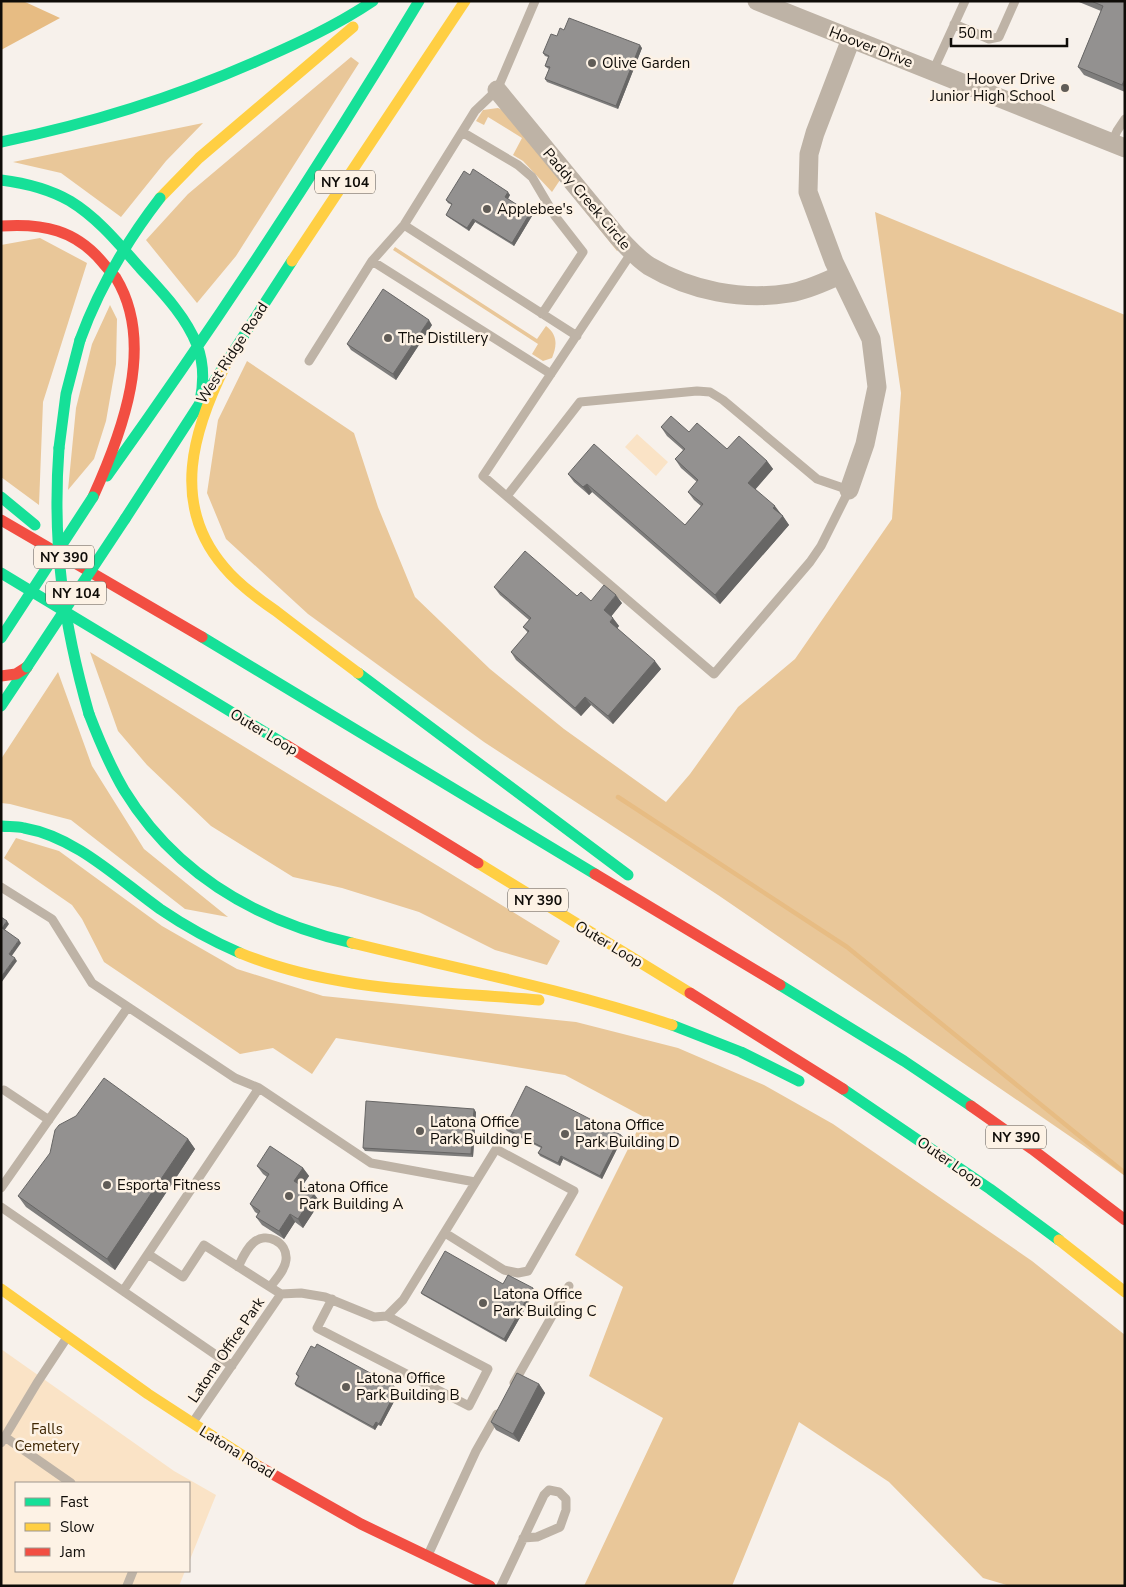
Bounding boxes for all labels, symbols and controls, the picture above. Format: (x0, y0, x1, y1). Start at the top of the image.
scale bar (951, 15, 1067, 47)
street label: Hoover Drive (826, 22, 916, 72)
text: 50 m (958, 23, 993, 43)
place label: Olive Garden (602, 53, 690, 73)
marker: Olive Garden (586, 57, 598, 69)
place label: Hoover Drive Junior High School (929, 69, 1056, 106)
marker: Hoover Drive Junior High School (1059, 82, 1071, 94)
street label: Paddy Creek Circle (539, 144, 635, 254)
road number: NY 104 (315, 170, 375, 193)
place label: Applebee's (497, 199, 573, 219)
marker: Applebee's (481, 203, 493, 215)
street label: West Ridge Road (192, 298, 272, 408)
place label: The Distillery (398, 328, 488, 348)
marker: The Distillery (382, 332, 394, 344)
road number: NY 390 (34, 546, 94, 568)
road number: NY 104 (46, 582, 106, 604)
street label: Outer Loop (226, 704, 302, 760)
road number: NY 390 (508, 888, 568, 912)
street label: Outer Loop (571, 916, 647, 972)
place label: Latona Office Park Building E (430, 1112, 532, 1149)
place label: Latona Office Park Building D (575, 1115, 680, 1152)
marker: Latona Office Park Building E (414, 1125, 426, 1137)
road number: NY 390 (986, 1126, 1046, 1148)
marker: Latona Office Park Building D (559, 1128, 571, 1140)
street label: Outer Loop (913, 1132, 987, 1192)
place label: Esporta Fitness (117, 1175, 221, 1195)
place label: Latona Office Park Building A (299, 1177, 404, 1214)
marker: Esporta Fitness (101, 1179, 113, 1191)
marker: Latona Office Park Building A (283, 1190, 295, 1202)
place label: Latona Office Park Building C (493, 1284, 597, 1321)
street label: Latona Office Park (183, 1293, 269, 1407)
marker: Latona Office Park Building C (477, 1297, 489, 1309)
place label: Latona Office Park Building B (356, 1368, 460, 1405)
marker: Latona Office Park Building B (340, 1381, 352, 1393)
park label: Falls Cemetery (14, 1419, 80, 1456)
street label: Latona Road (196, 1421, 278, 1483)
legend (15, 1482, 190, 1572)
text: Fast (60, 1492, 89, 1512)
text: Slow (60, 1517, 95, 1537)
text: Jam (59, 1542, 86, 1562)

